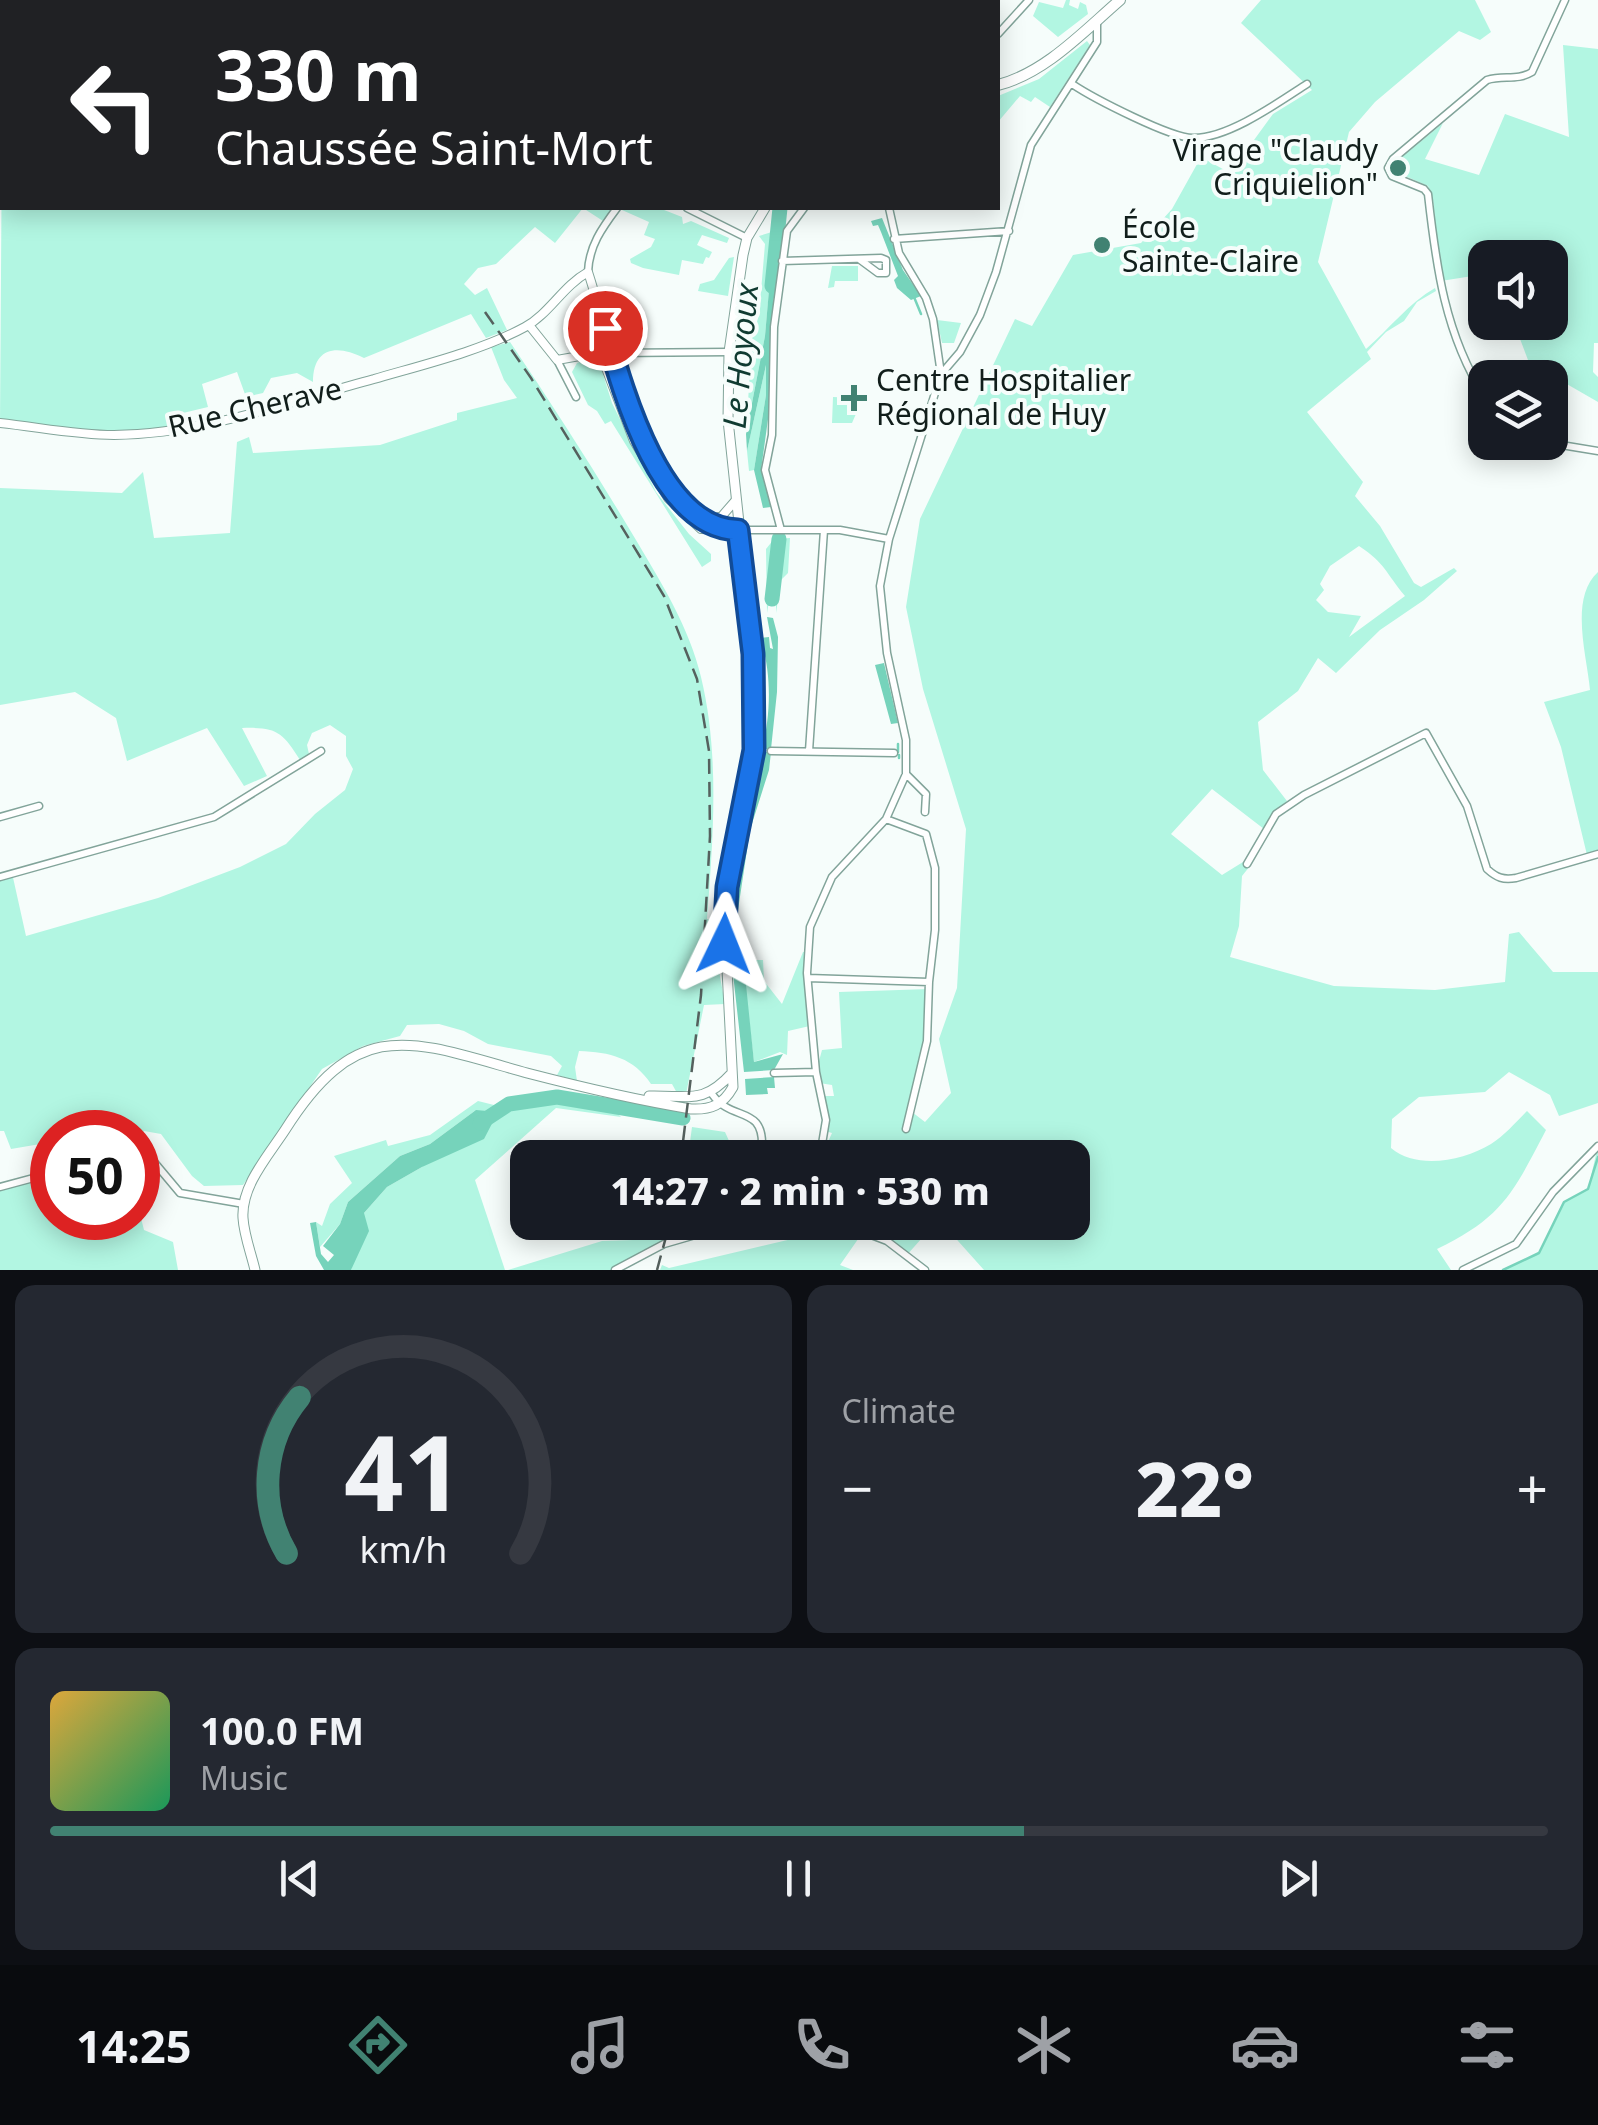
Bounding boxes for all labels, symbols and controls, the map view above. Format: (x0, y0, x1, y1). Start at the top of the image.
text: 330 m (215, 26, 422, 122)
icon: left (50, 40, 180, 170)
text: Chaussée Saint-Mort (215, 117, 653, 178)
place label: Virage "Claudy Criquielion" (1172, 129, 1379, 204)
marker: Virage "Claudy Criquielion" (1387, 157, 1409, 179)
place label: École Sainte-Claire (1122, 206, 1299, 281)
marker: École Sainte-Claire (1091, 234, 1113, 256)
map controls (1468, 240, 1568, 460)
button: sound (1468, 240, 1568, 340)
water label: Le Hoyoux (712, 280, 767, 430)
pin (563, 286, 648, 371)
icon: arrive (578, 301, 633, 356)
place label: Centre Hospitalier Régional de Huy (876, 359, 1131, 434)
button: layers (1468, 360, 1568, 460)
street label: Rue Cherave (164, 367, 346, 446)
marker: Centre Hospitalier Régional de Huy (841, 385, 867, 411)
position arrow (672, 892, 776, 996)
speed limit sign: 50 (30, 1110, 160, 1240)
text: 14:27 · 2 min · 530 m (610, 1164, 990, 1216)
text: Climate (842, 1389, 956, 1432)
text: 41 (344, 1400, 463, 1541)
text: 22° (1136, 1437, 1254, 1539)
text: − (842, 1450, 873, 1525)
text: + (1517, 1450, 1548, 1525)
text: km/h (359, 1525, 447, 1573)
text: 100.0 FM (200, 1704, 364, 1756)
text: Music (200, 1756, 288, 1799)
icon: previous (272, 1851, 327, 1906)
icon: pause (771, 1851, 826, 1906)
icon: next (1271, 1851, 1326, 1906)
icon: directions (343, 2010, 413, 2080)
icon: music (565, 2010, 635, 2080)
icon: phone (787, 2010, 857, 2080)
icon: climate (1009, 2010, 1079, 2080)
icon: car (1230, 2010, 1300, 2080)
icon: filters (1452, 2010, 1522, 2080)
text: 14:25 (76, 2015, 191, 2076)

